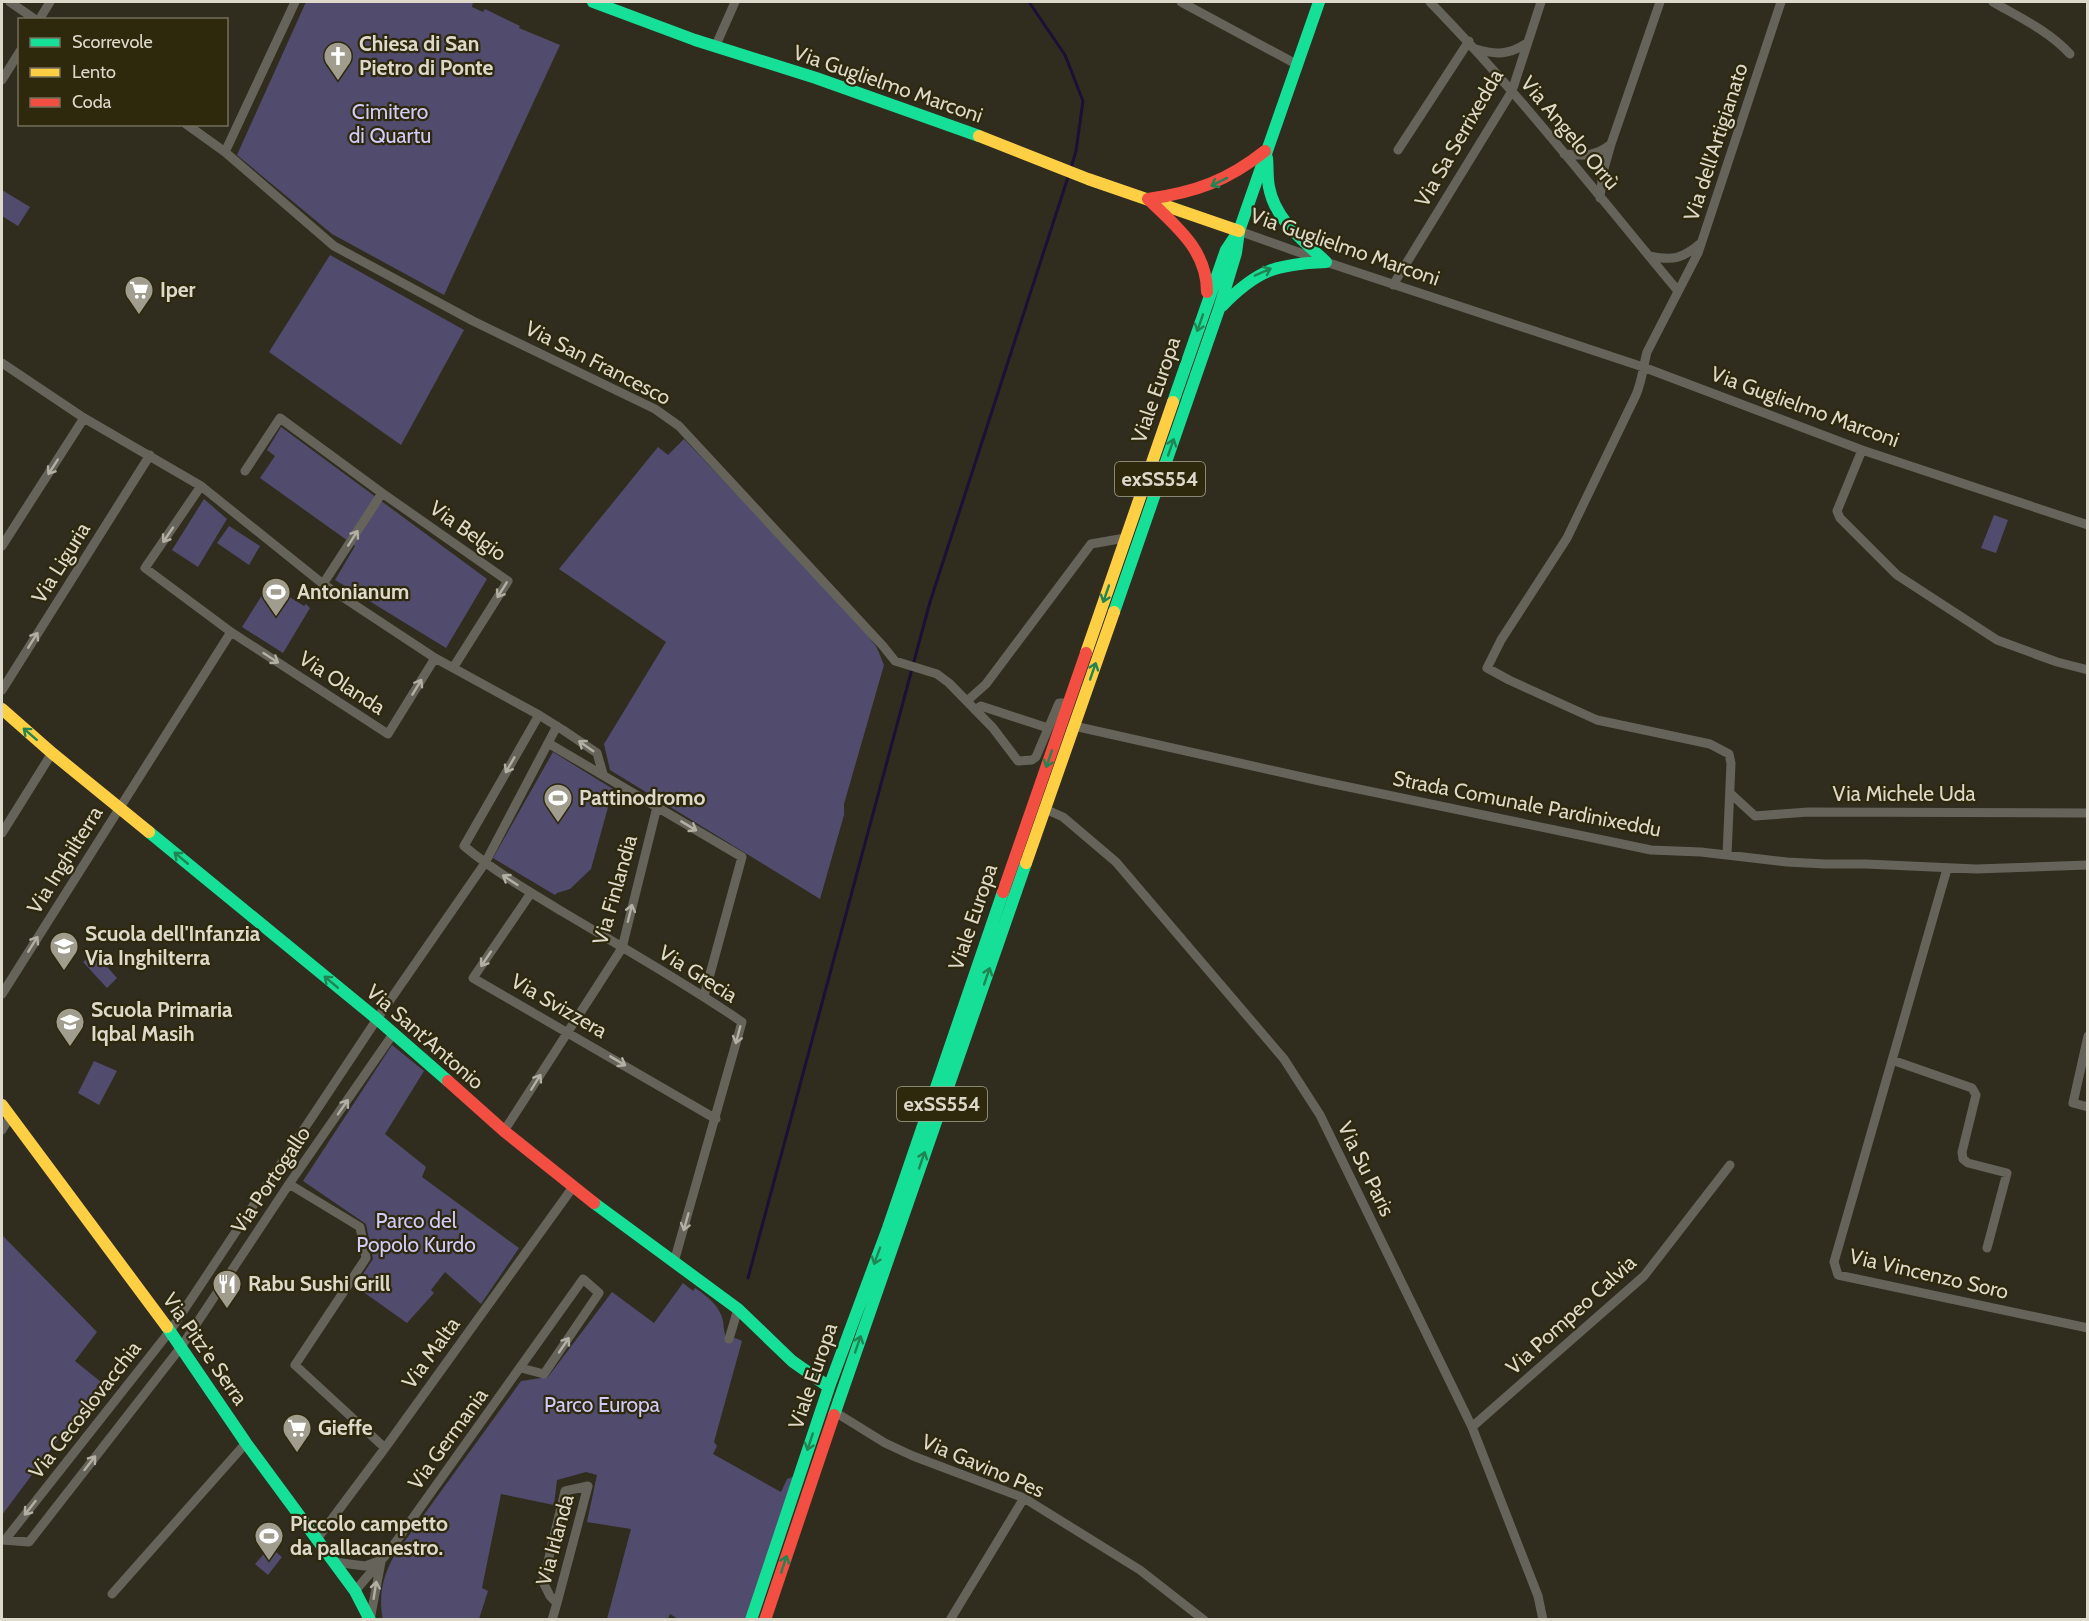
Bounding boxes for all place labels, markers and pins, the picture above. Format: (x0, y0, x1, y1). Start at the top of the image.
place label: Chiesa di San Pietro di Ponte (359, 31, 494, 80)
church icon: Chiesa di San Pietro di Ponte (322, 40, 354, 82)
supermarket icon: Iper (123, 274, 155, 316)
place label: Iper (160, 277, 196, 302)
sports icon: Antonianum (260, 576, 292, 618)
place label: Antonianum (297, 579, 409, 604)
sports icon: Pattinodromo (542, 782, 574, 824)
place label: Pattinodromo (579, 785, 706, 810)
place label: Scuola dell'Infanzia Via Inghilterra (85, 921, 261, 970)
school or university icon: Scuola dell'Infanzia Via Inghilterra (48, 930, 80, 972)
place label: Scuola Primaria Iqbal Masih (91, 997, 233, 1046)
school or university icon: Scuola Primaria Iqbal Masih (54, 1006, 86, 1048)
restaurant icon: Rabu Sushi Grill (211, 1268, 243, 1310)
place label: Rabu Sushi Grill (248, 1271, 391, 1296)
supermarket icon: Gieffe (281, 1412, 313, 1454)
place label: Gieffe (318, 1415, 373, 1440)
place label: Piccolo campetto da pallacanestro. (290, 1511, 448, 1560)
sports icon: Piccolo campetto da pallacanestro. (253, 1520, 285, 1562)

